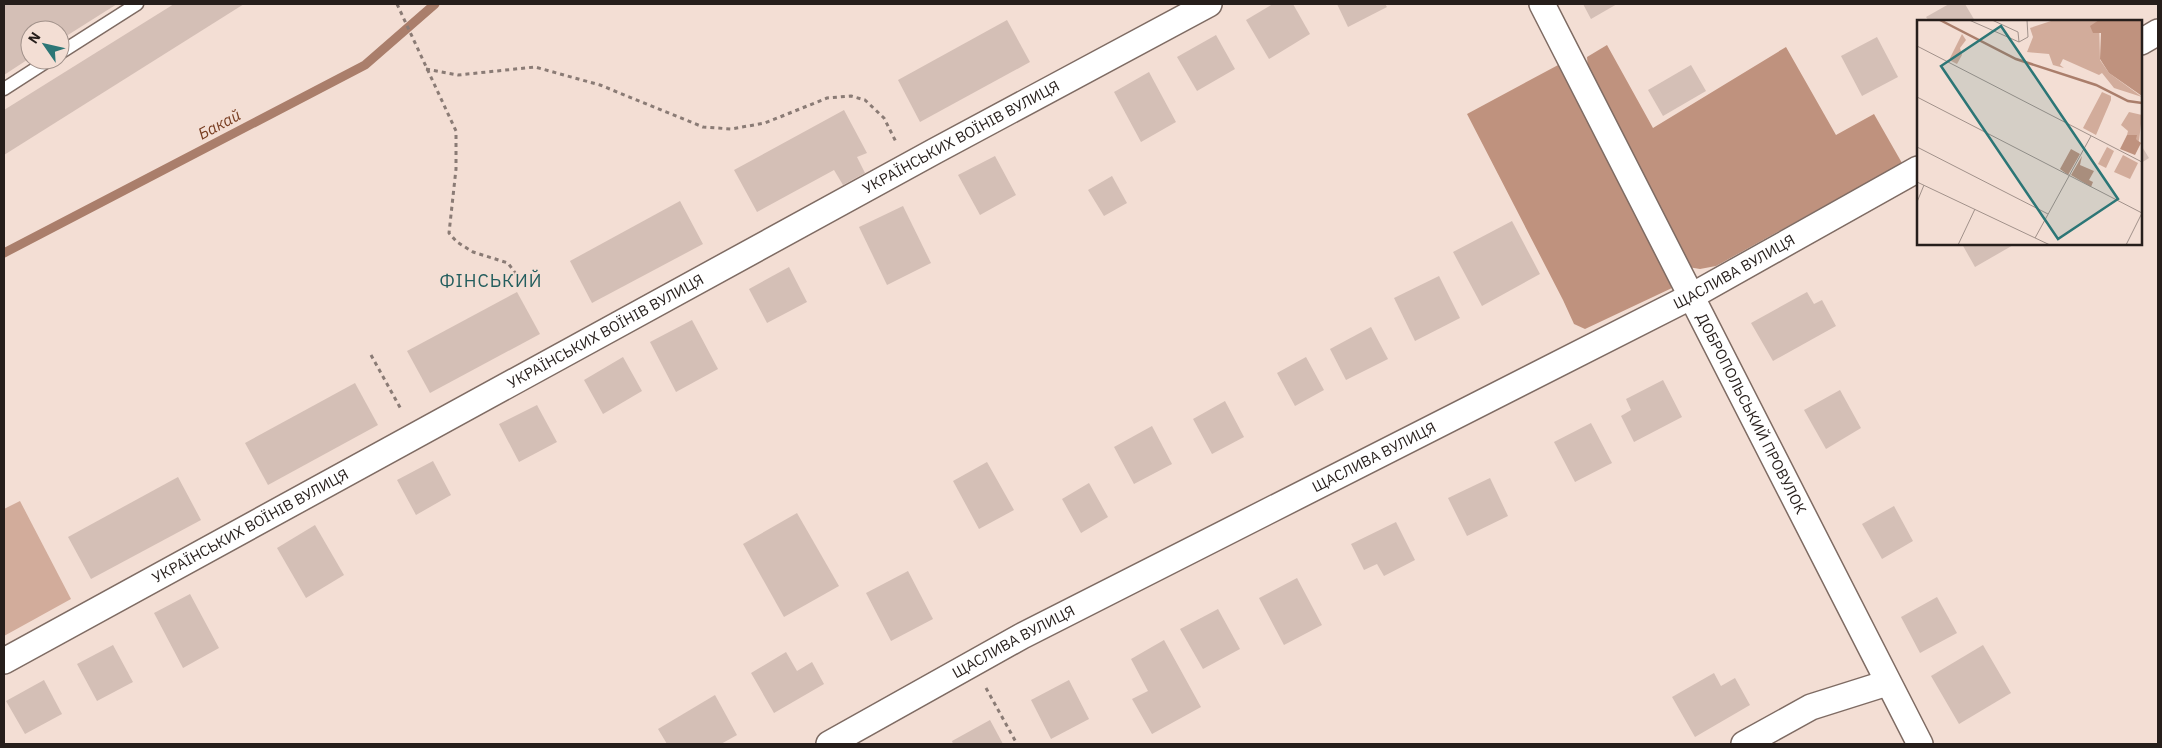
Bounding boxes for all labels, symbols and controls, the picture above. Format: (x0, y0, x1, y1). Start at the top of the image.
north arrow (20, 20, 70, 70)
inset map (1917, 20, 2142, 245)
text: N (24, 28, 45, 47)
street label: УКРАЇНСЬКИХ ВОЇНІВ ВУЛИЦЯ (859, 76, 1063, 198)
water label: Бакай (194, 104, 244, 144)
street label: ЩАСЛИВА ВУЛИЦЯ (1670, 230, 1798, 313)
district label: ФІНСЬКИЙ (440, 269, 542, 292)
street label: УКРАЇНСЬКИХ ВОЇНІВ ВУЛИЦЯ (504, 270, 707, 392)
street label: ДОБРОПОЛЬСЬКИЙ ПРОВУЛОК (1693, 310, 1811, 517)
street label: ЩАСЛИВА ВУЛИЦЯ (1309, 418, 1439, 496)
street label: УКРАЇНСЬКИХ ВОЇНІВ ВУЛИЦЯ (149, 464, 352, 587)
street label: ЩАСЛИВА ВУЛИЦЯ (949, 601, 1078, 682)

